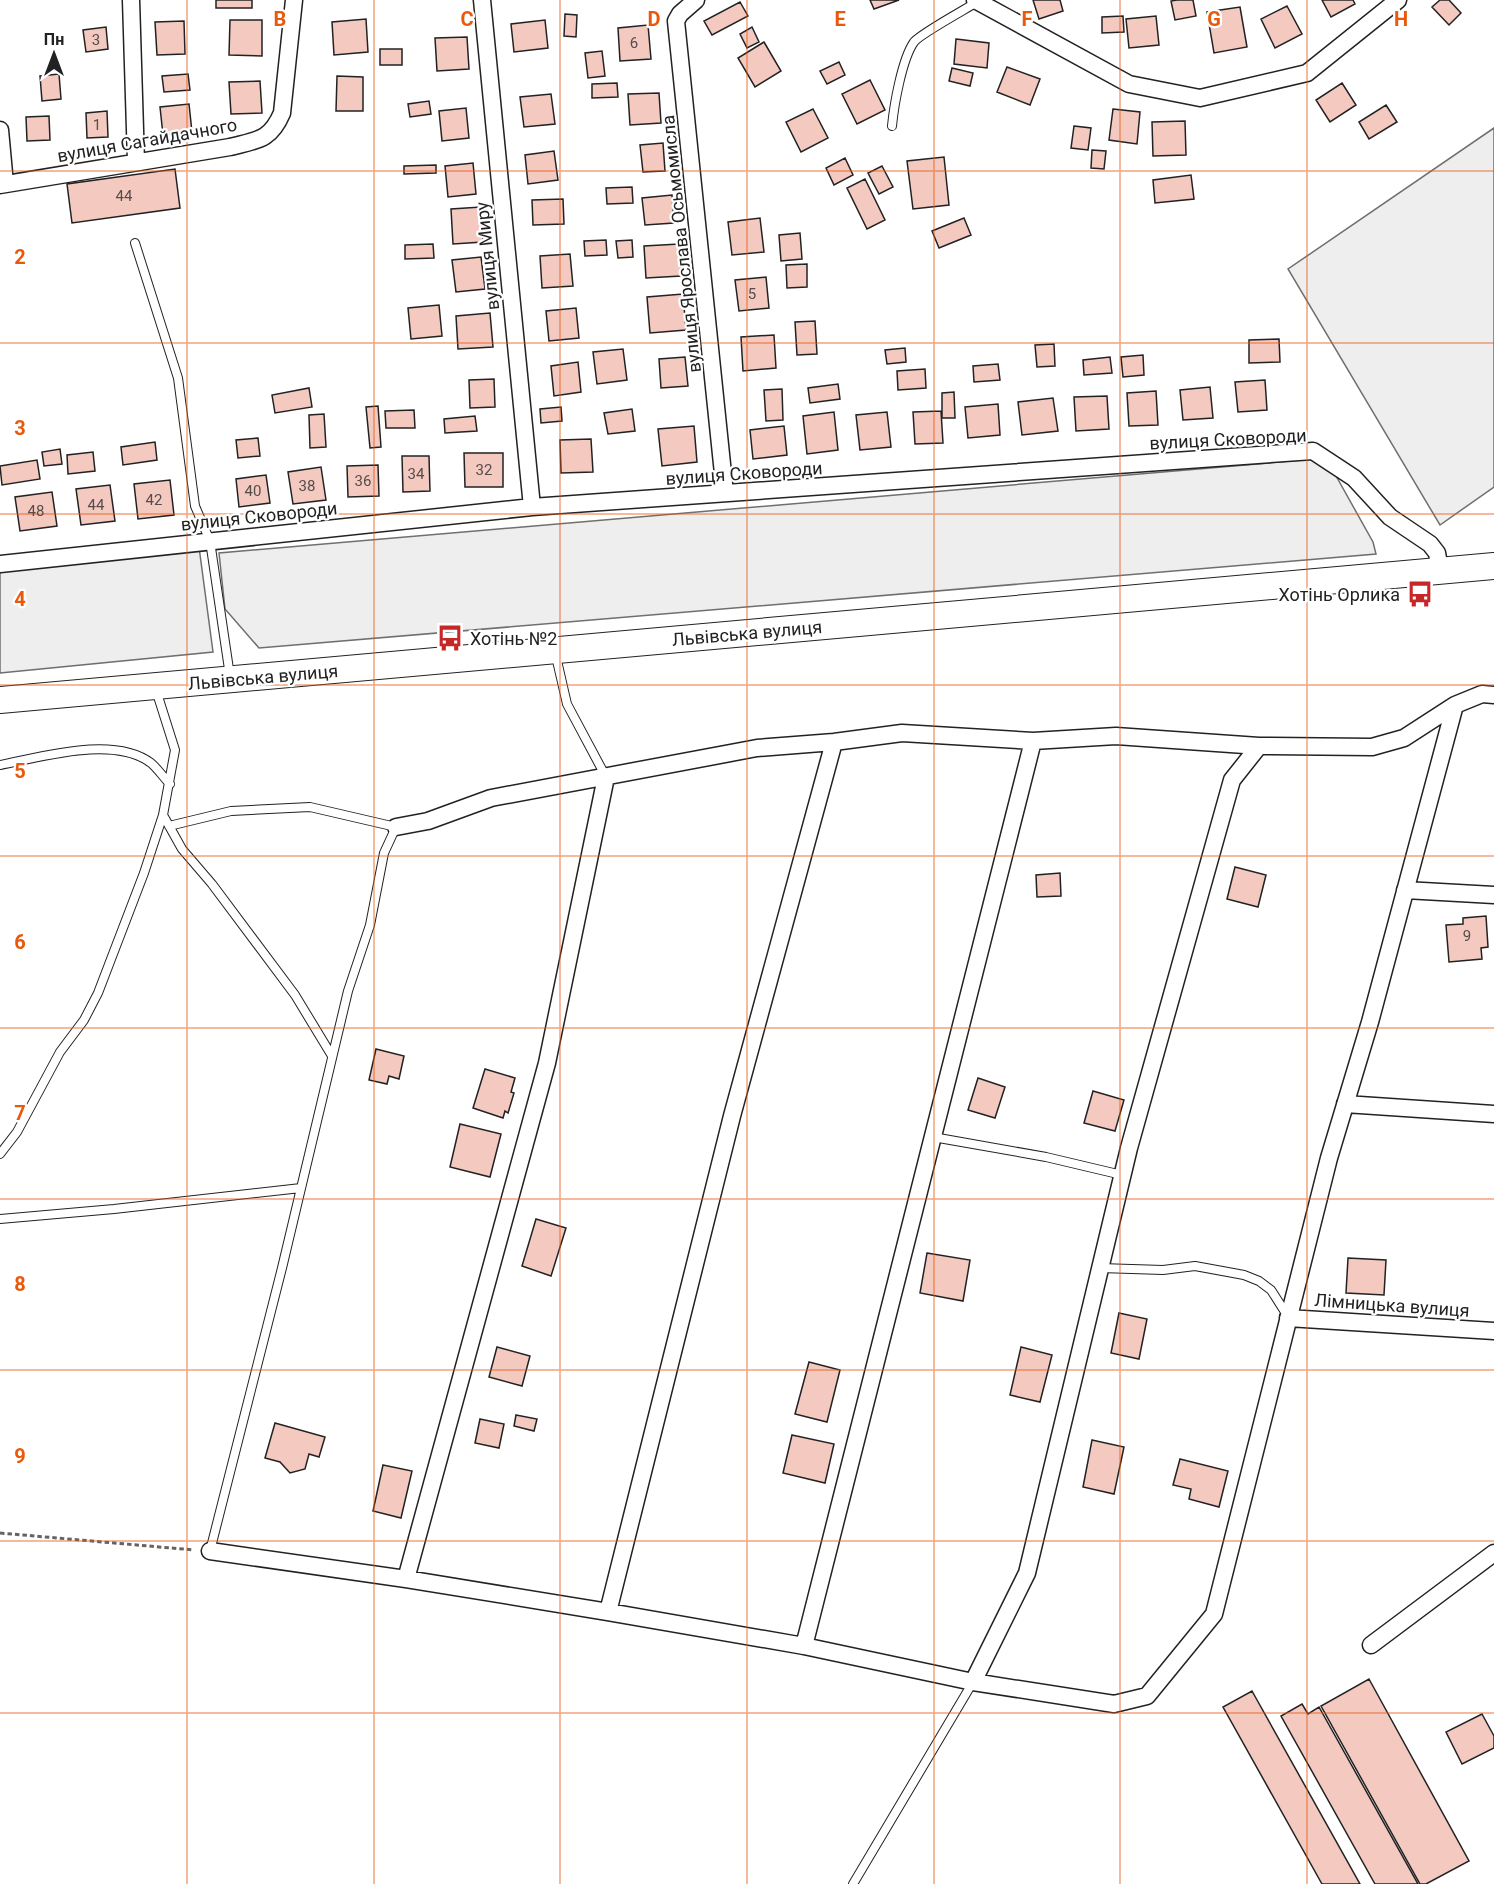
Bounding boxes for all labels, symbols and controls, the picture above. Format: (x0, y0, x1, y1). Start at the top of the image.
text: B (274, 7, 286, 31)
text: C (460, 7, 474, 31)
text: D (648, 7, 661, 31)
text: E (834, 7, 846, 31)
text: F (1022, 7, 1033, 31)
text: G (1207, 7, 1221, 31)
text: H (1394, 7, 1408, 31)
north arrow (24, 24, 84, 84)
text: Пн (44, 30, 64, 49)
house number: 3 (92, 31, 100, 49)
house number: 6 (630, 34, 638, 52)
street label: вулиця Сагайдачного (55, 114, 239, 166)
street label: вулиця Ярослава Осьмомисла (657, 114, 705, 374)
house number: 1 (93, 116, 101, 134)
house number: 44 (116, 187, 133, 205)
street label: вулиця Миру (471, 200, 503, 311)
text: 2 (14, 245, 26, 269)
house number: 5 (748, 285, 756, 303)
text: 3 (14, 416, 26, 440)
street label: вулиця Сковороди (1149, 424, 1307, 454)
street label: вулиця Сковороди (665, 457, 823, 489)
house number: 32 (476, 461, 492, 479)
house number: 34 (408, 465, 425, 483)
house number: 36 (355, 472, 371, 490)
house number: 38 (299, 477, 315, 495)
house number: 40 (245, 482, 261, 500)
house number: 42 (146, 491, 162, 509)
house number: 44 (88, 496, 105, 514)
street label: вулиця Сковороди (180, 497, 338, 535)
house number: 48 (28, 502, 44, 520)
bus stop icon: Хотінь Орлика (1405, 579, 1435, 609)
place label: Хотінь Орлика (1278, 584, 1400, 605)
text: 4 (14, 587, 26, 611)
street label: Львівська вулиця (671, 616, 823, 650)
bus stop icon: Хотінь №2 (435, 623, 465, 653)
place label: Хотінь №2 (470, 628, 557, 649)
street label: Львівська вулиця (187, 660, 339, 694)
text: 5 (14, 759, 26, 783)
house number: 9 (1463, 927, 1471, 945)
text: 6 (14, 930, 26, 954)
text: 7 (14, 1101, 26, 1125)
text: 8 (14, 1272, 26, 1296)
street label: Лімницька вулиця (1314, 1289, 1470, 1321)
text: 9 (14, 1444, 26, 1468)

